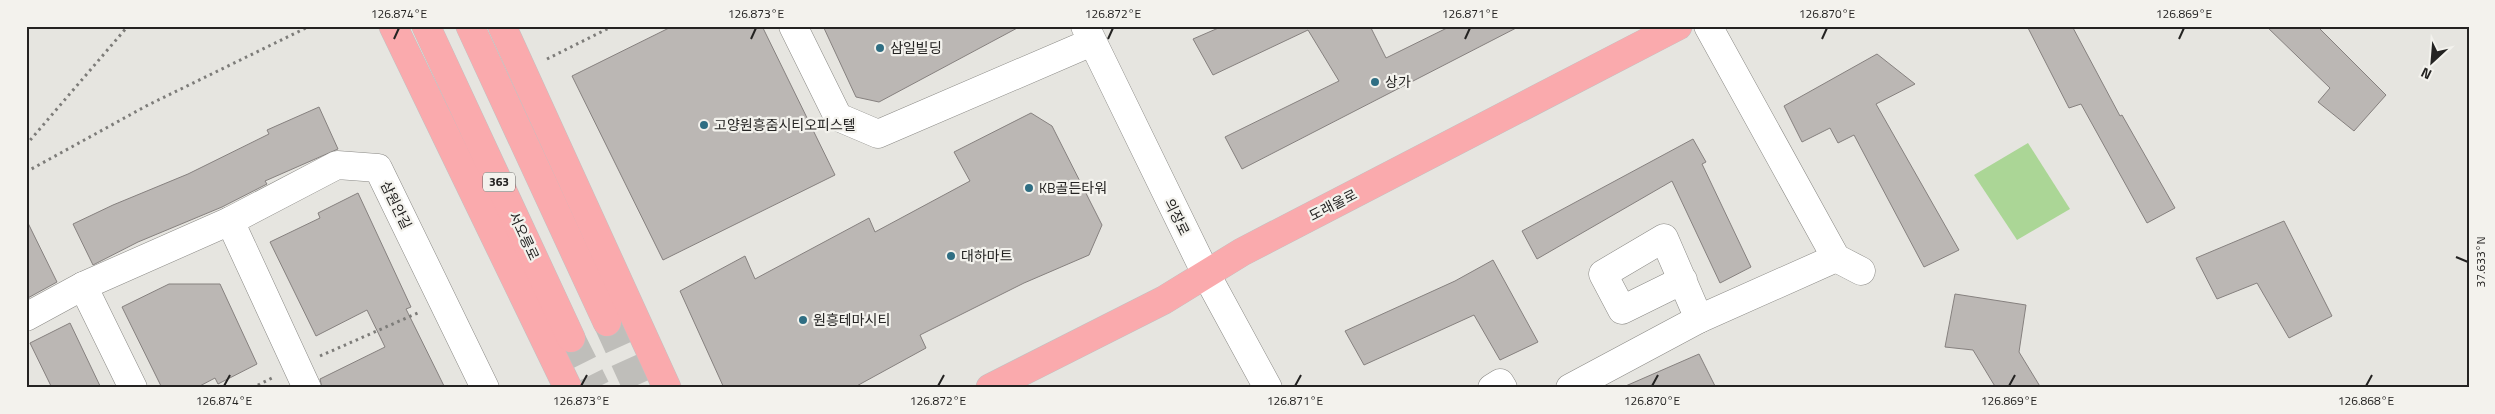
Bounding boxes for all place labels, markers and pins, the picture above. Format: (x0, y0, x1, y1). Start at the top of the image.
place label: 삼일빌딩 (890, 37, 942, 58)
marker: 삼일빌딩 (874, 42, 886, 54)
place label: 상가 (1385, 71, 1411, 92)
marker: 상가 (1369, 76, 1381, 88)
place label: 고양원흥줌시티오피스텔 (714, 114, 856, 135)
marker: 고양원흥줌시티오피스텔 (698, 119, 710, 131)
place label: KB골든타워 (1039, 177, 1107, 198)
marker: KB골든타워 (1023, 182, 1035, 194)
place label: 대하마트 (961, 245, 1013, 266)
marker: 대하마트 (945, 250, 957, 262)
place label: 원흥테마시티 (813, 309, 890, 330)
marker: 원흥테마시티 (797, 314, 809, 326)

